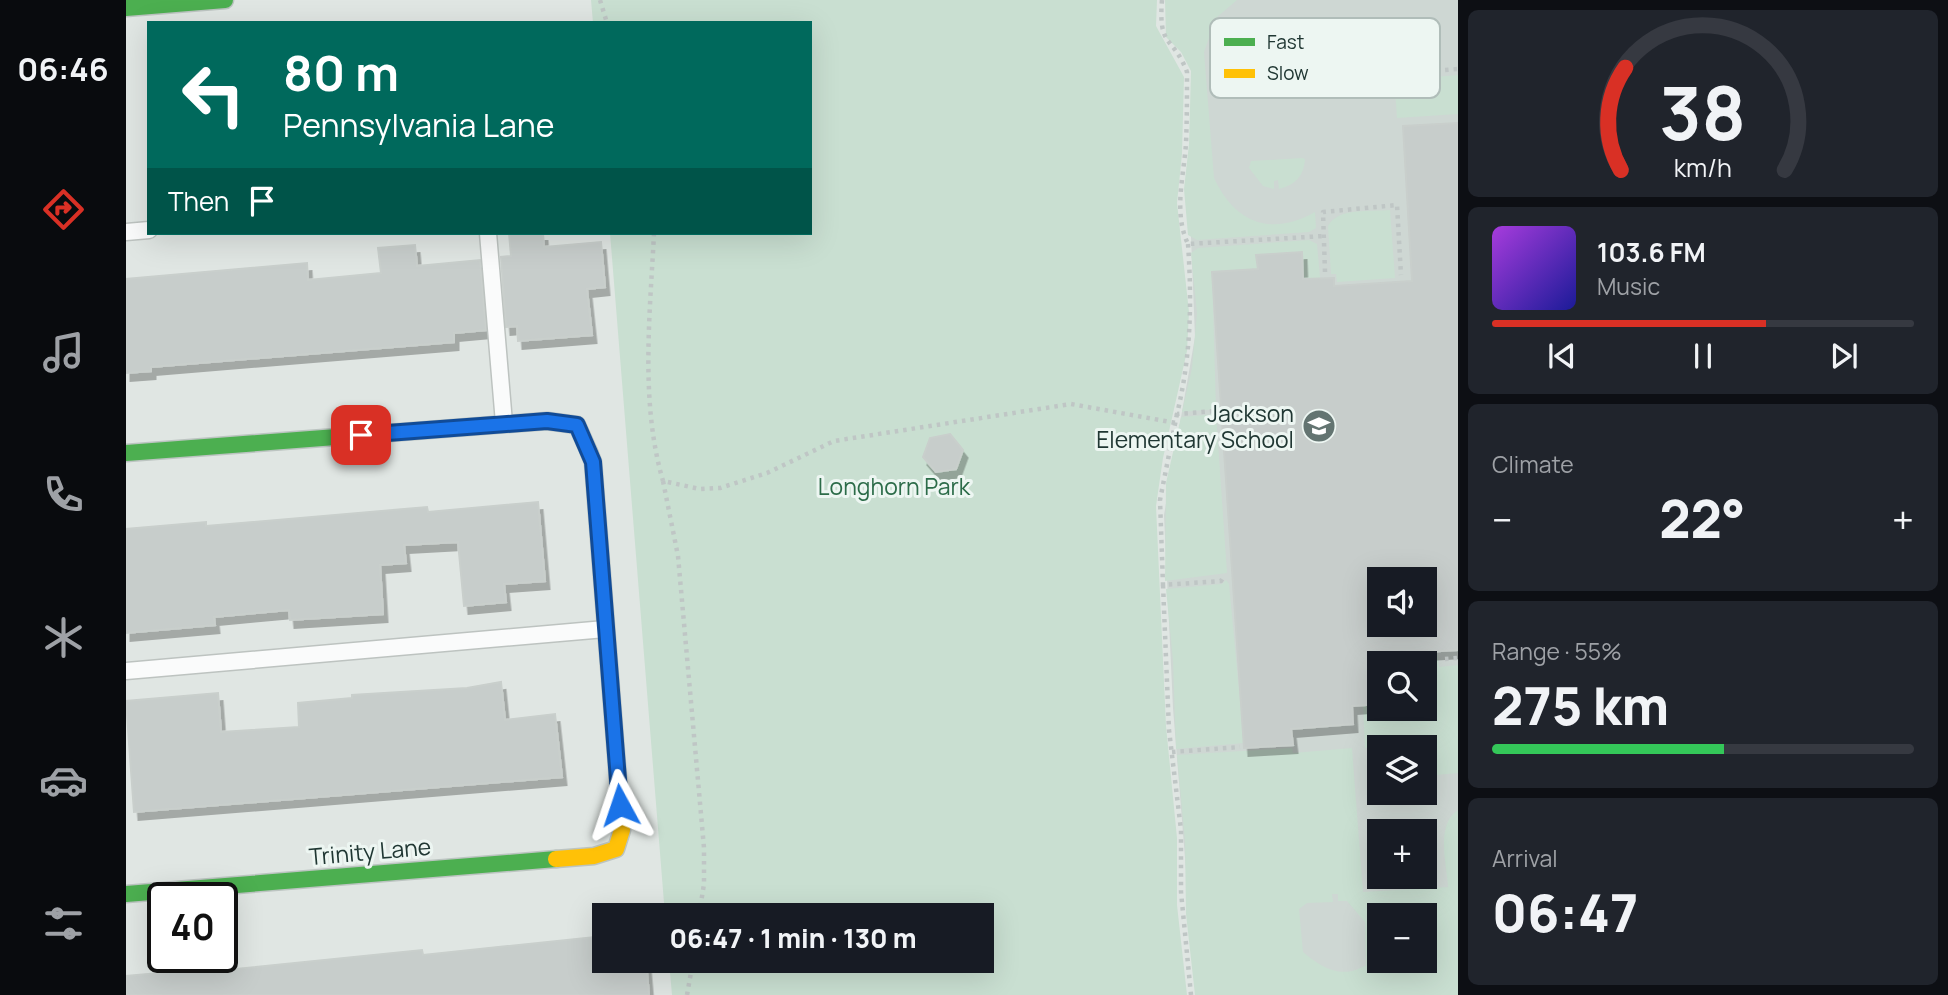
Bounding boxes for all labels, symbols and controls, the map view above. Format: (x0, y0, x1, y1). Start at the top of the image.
legend (1210, 18, 1440, 98)
text: Fast (1267, 29, 1304, 55)
text: 80 m (283, 39, 399, 106)
text: 06:46 (17, 47, 109, 91)
icon: left (168, 49, 259, 140)
text: Slow (1267, 60, 1309, 86)
text: 38 (1660, 62, 1746, 162)
text: Pennsylvania Lane (283, 103, 554, 147)
text: km/h (1674, 149, 1732, 184)
icon: arrive (243, 182, 281, 220)
text: Then (168, 183, 229, 219)
icon: directions (39, 185, 88, 234)
text: 103.6 FM (1597, 234, 1706, 270)
text: Music (1597, 270, 1660, 302)
icon: music (39, 328, 88, 377)
icon: previous (1543, 337, 1581, 375)
icon: pause (1684, 337, 1722, 375)
icon: next (1825, 337, 1863, 375)
place label: Jackson Elementary School (1096, 397, 1294, 455)
pin (331, 405, 391, 465)
school or university icon: Jackson Elementary School (1300, 407, 1338, 445)
icon: arrive (342, 416, 380, 454)
text: Climate (1492, 448, 1574, 480)
icon: phone (39, 470, 88, 519)
park label: Longhorn Park (818, 470, 971, 502)
text: 22° (1659, 483, 1745, 554)
text: − (1492, 493, 1513, 545)
text: + (1892, 493, 1914, 545)
map controls (1367, 567, 1437, 973)
button: sound (1367, 567, 1437, 637)
icon: climate (39, 613, 88, 662)
text: Range · 55% (1492, 635, 1622, 667)
button: search (1367, 651, 1437, 721)
text: 275 km (1492, 670, 1669, 741)
button: layers (1367, 735, 1437, 805)
icon: car (39, 756, 88, 805)
position arrow (583, 768, 657, 842)
button: + (1367, 819, 1437, 889)
street label: Trinity Lane (308, 830, 432, 872)
text: Arrival (1492, 842, 1558, 874)
text: 06:47 (1492, 877, 1638, 948)
speed limit sign: 40 (147, 882, 238, 973)
icon: filters (39, 899, 88, 948)
button: − (1367, 903, 1437, 973)
text: 06:47 · 1 min · 130 m (669, 920, 917, 956)

